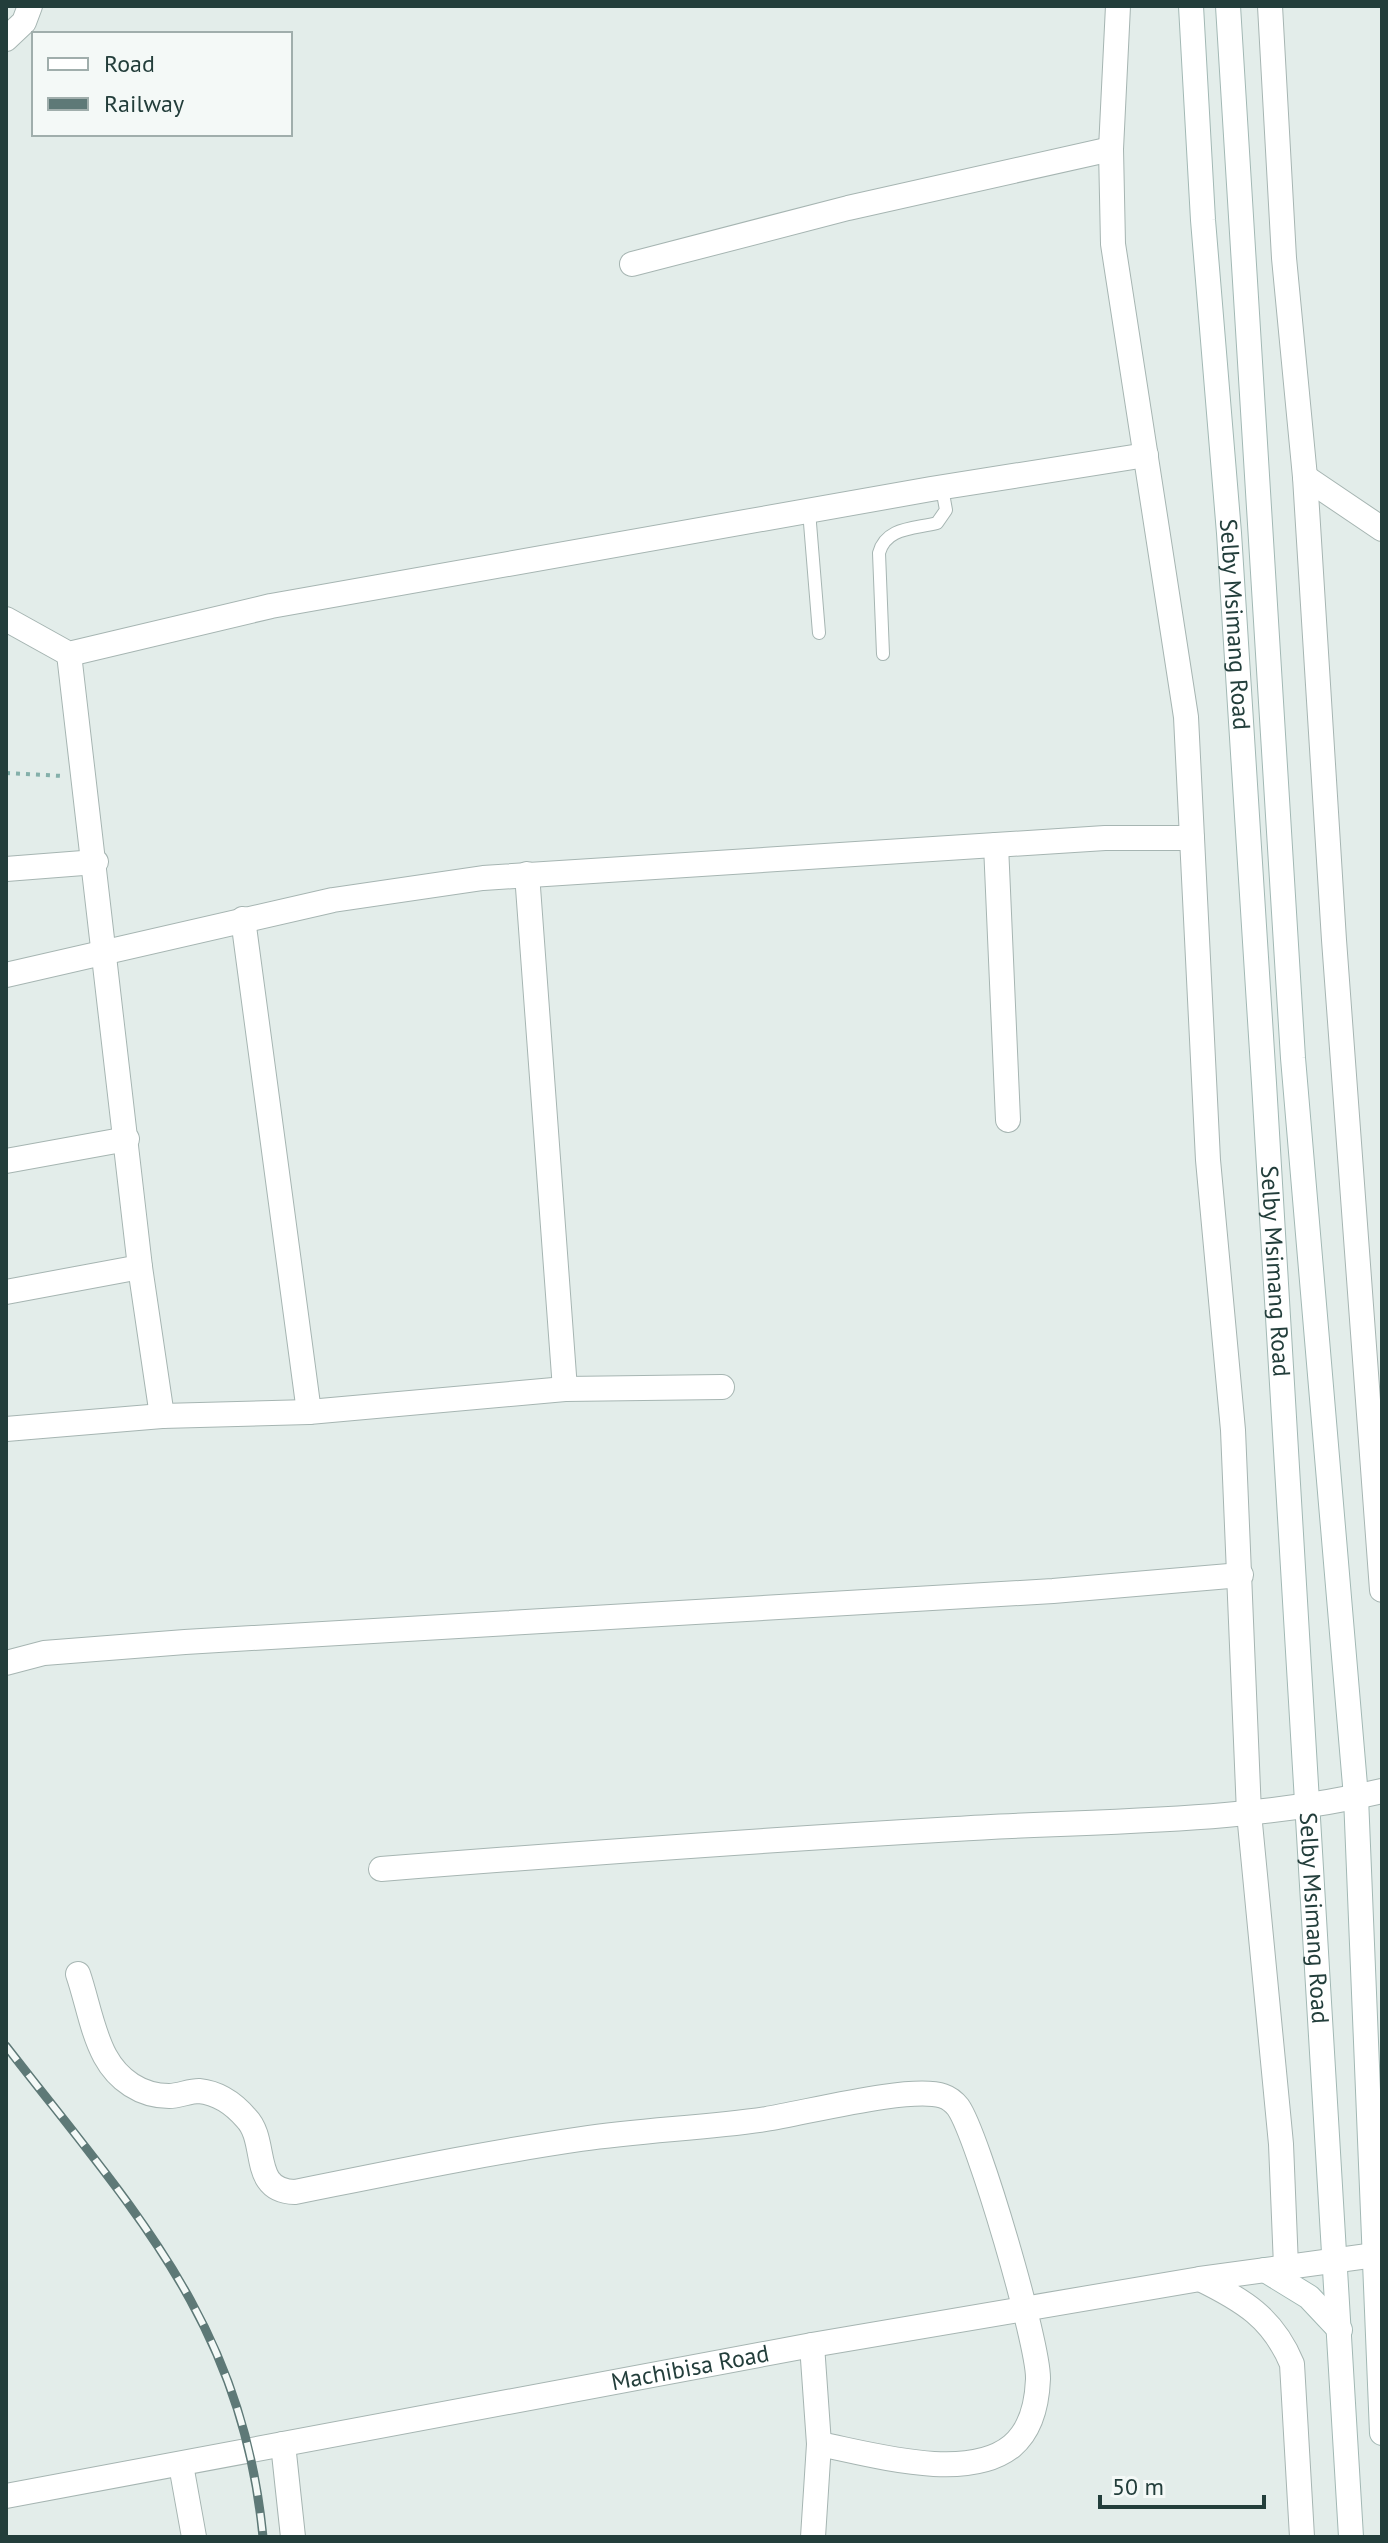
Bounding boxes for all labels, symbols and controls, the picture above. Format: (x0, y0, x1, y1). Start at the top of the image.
legend (32, 32, 292, 136)
text: Road (104, 48, 155, 79)
text: Railway (104, 88, 184, 119)
street label: Selby Msimang Road (1213, 517, 1258, 731)
street label: Selby Msimang Road (1254, 1165, 1298, 1378)
street label: Selby Msimang Road (1293, 1811, 1336, 2025)
street label: Machibisa Road (609, 2337, 771, 2397)
scale bar (1100, 2459, 1264, 2509)
text: 50 m (1112, 2471, 1164, 2502)

